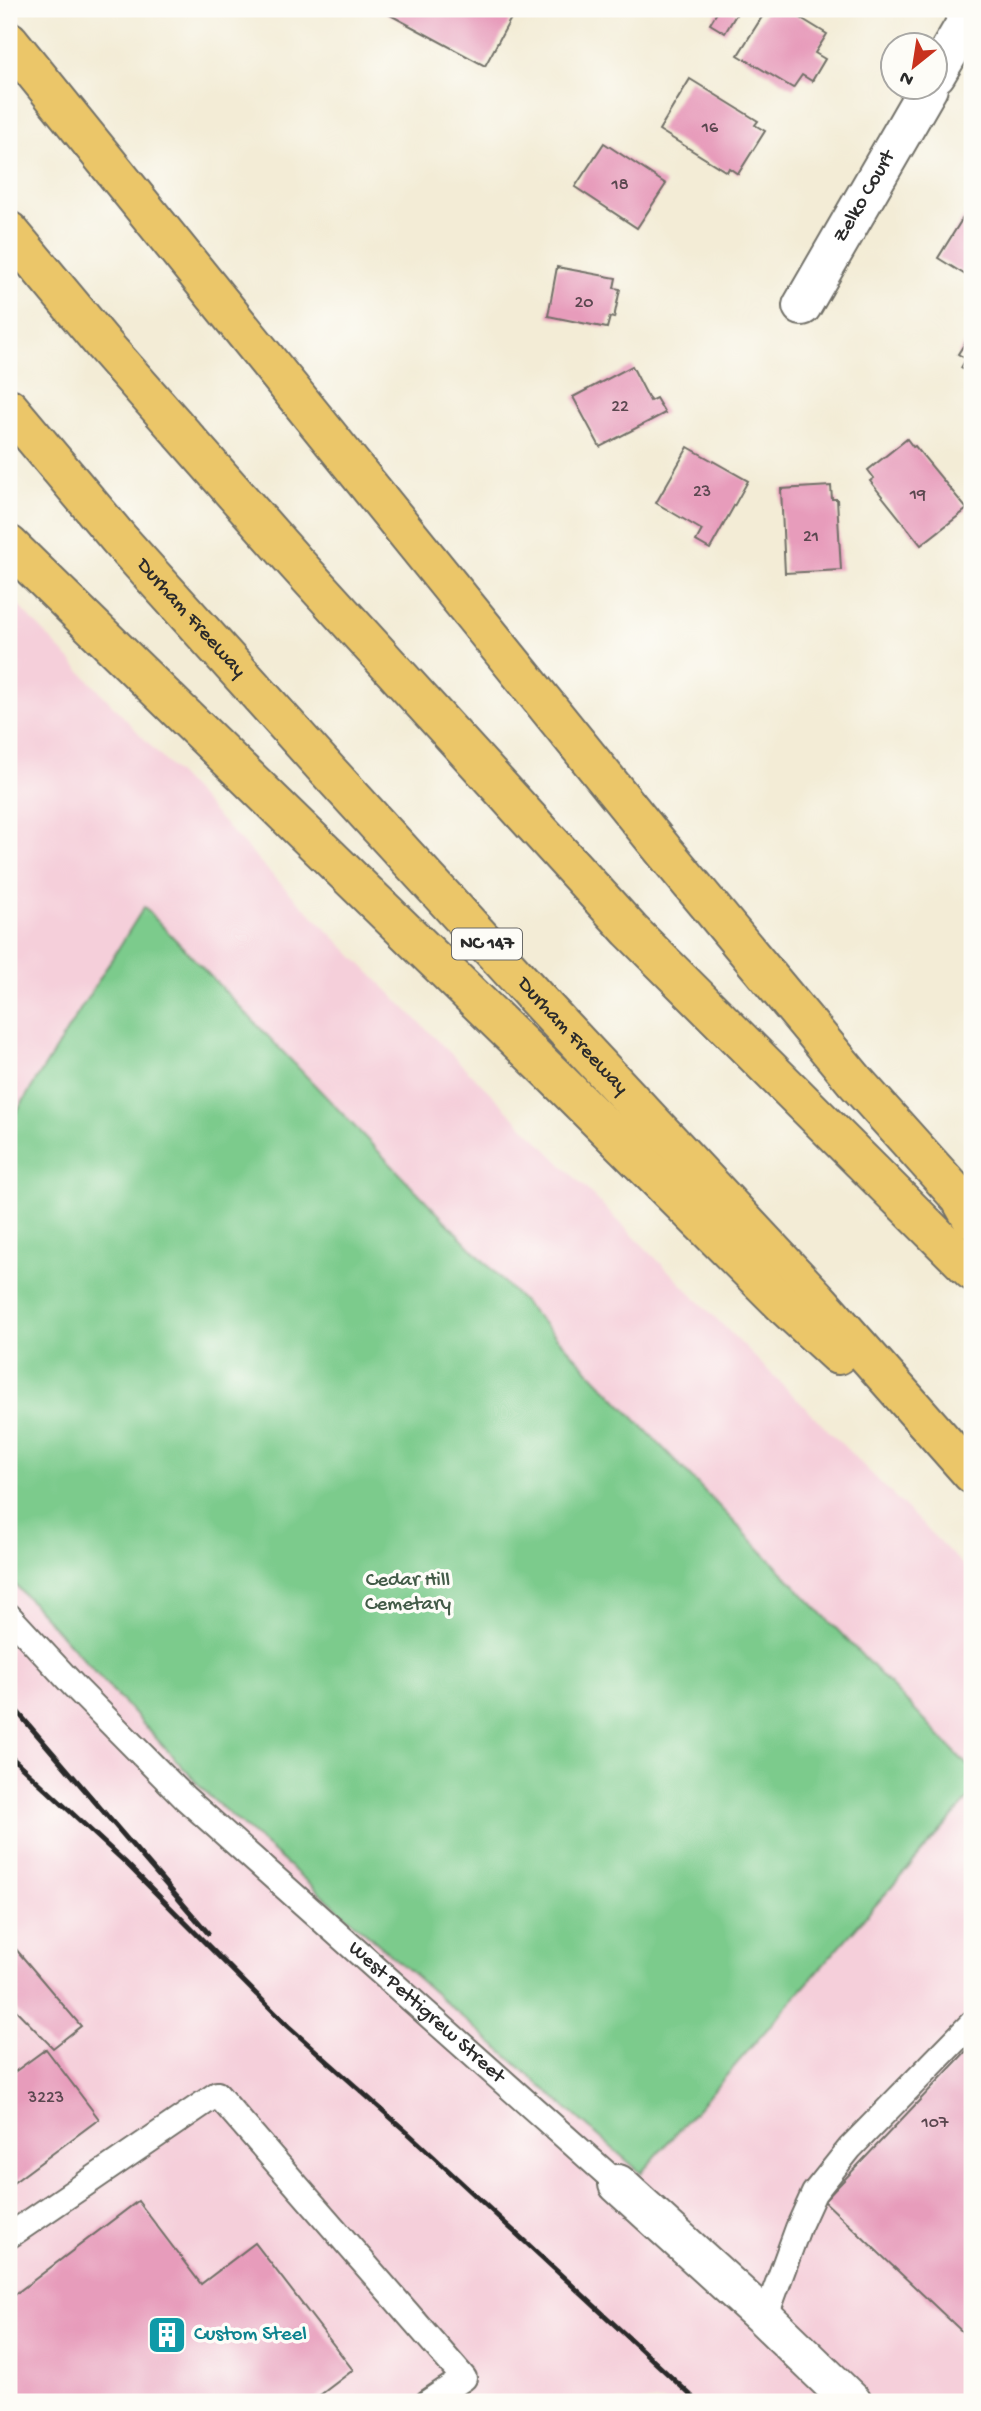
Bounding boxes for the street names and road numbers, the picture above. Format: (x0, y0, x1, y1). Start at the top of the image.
street label: Zelko Court (829, 144, 903, 248)
street label: Durham Freeway (129, 552, 251, 683)
road number: NC 147 (452, 928, 522, 960)
street label: Durham Freeway (510, 971, 633, 1101)
street label: West Pettigrew Street (342, 1936, 511, 2091)

